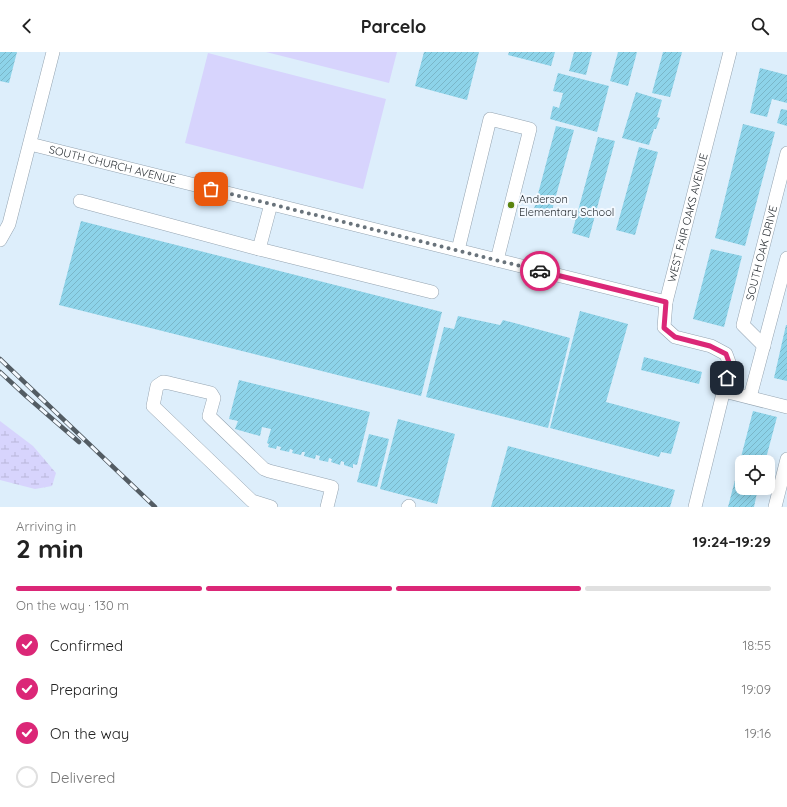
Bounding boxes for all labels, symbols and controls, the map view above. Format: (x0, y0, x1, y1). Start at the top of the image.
icon: back (16, 15, 38, 37)
text: Parcelo (361, 15, 426, 38)
icon: search (749, 15, 771, 37)
street label: SOUTH CHURCH AVENUE (48, 142, 177, 187)
street label: WEST FAIR OAKS AVENUE (664, 152, 711, 284)
pin (194, 172, 228, 206)
icon: bag (200, 178, 222, 200)
place label: Anderson Elementary School (519, 192, 614, 219)
marker: Anderson Elementary School (506, 200, 516, 210)
street label: SOUTH OAK DRIVE (743, 204, 780, 302)
courier (520, 251, 560, 291)
icon: car (529, 260, 551, 282)
pin (710, 361, 744, 395)
icon: home (716, 367, 738, 389)
map controls (735, 455, 775, 495)
button: locate (735, 455, 775, 495)
text: Arriving in (16, 518, 76, 534)
text: 2 min (16, 532, 84, 565)
text: 19:24–19:29 (693, 532, 771, 551)
text: On the way · 130 m (16, 597, 129, 613)
icon: check (16, 634, 38, 656)
text: Confirmed (50, 636, 123, 655)
text: 18:55 (743, 637, 771, 653)
icon: check (16, 678, 38, 700)
text: Preparing (50, 680, 118, 699)
text: 19:09 (742, 681, 771, 697)
icon: check (16, 722, 38, 744)
text: On the way (50, 724, 129, 743)
text: 19:16 (745, 725, 771, 741)
text: Delivered (50, 768, 115, 787)

